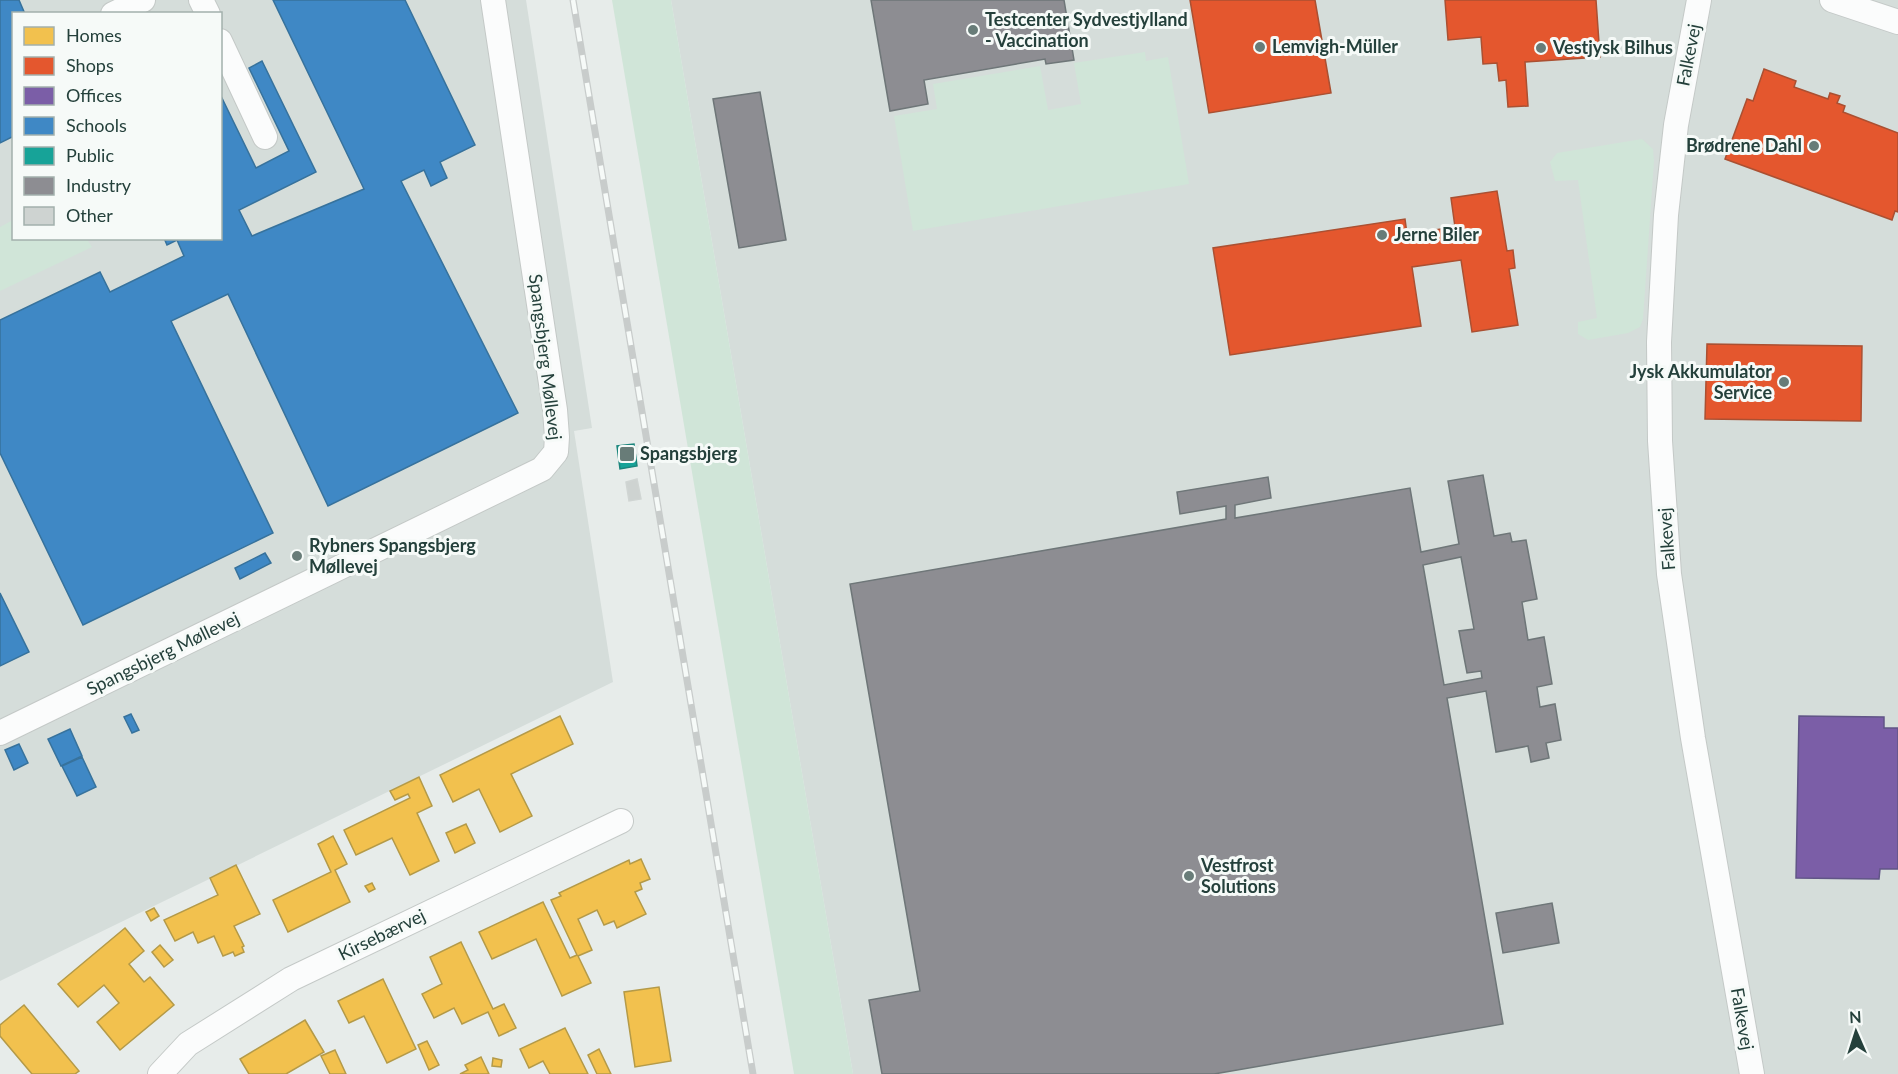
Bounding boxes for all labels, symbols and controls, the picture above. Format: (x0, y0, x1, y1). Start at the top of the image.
place label: Testcenter Sydvestjylland - Vaccination (985, 8, 1188, 51)
legend (12, 12, 222, 240)
street label: Falkevej (1671, 22, 1705, 88)
marker: Testcenter Sydvestjylland - Vaccination (966, 23, 980, 37)
text: Homes (66, 24, 122, 46)
place label: Lemvigh-Müller (1272, 35, 1398, 57)
place label: Vestjysk Bilhus (1552, 36, 1673, 58)
marker: Lemvigh-Müller (1253, 40, 1267, 54)
marker: Vestjysk Bilhus (1534, 41, 1548, 55)
text: Shops (66, 54, 114, 76)
text: Offices (66, 84, 122, 106)
text: Schools (66, 114, 127, 136)
place label: Brødrene Dahl (1686, 134, 1802, 156)
marker: Brødrene Dahl (1807, 139, 1821, 153)
text: Public (66, 144, 114, 166)
text: Industry (66, 174, 132, 196)
text: Other (66, 204, 113, 226)
place label: Jerne Biler (1394, 223, 1479, 245)
marker: Jerne Biler (1375, 228, 1389, 242)
street label: Spangsbjerg Møllevej (525, 273, 567, 441)
place label: Jysk Akkumulator Service (1630, 360, 1772, 403)
marker: Jysk Akkumulator Service (1777, 375, 1791, 389)
place label: Spangsbjerg (640, 442, 738, 464)
marker: Spangsbjerg (618, 445, 636, 463)
street label: Falkevej (1653, 507, 1679, 571)
place label: Rybners Spangsbjerg Møllevej (309, 534, 476, 577)
marker: Rybners Spangsbjerg Møllevej (290, 549, 304, 563)
street label: Spangsbjerg Møllevej (83, 607, 243, 700)
place label: Vestfrost Solutions (1200, 854, 1276, 897)
marker: Vestfrost Solutions (1182, 869, 1196, 883)
street label: Kirsebærvej (334, 904, 429, 965)
street label: Falkevej (1727, 986, 1759, 1052)
north arrow (1826, 1002, 1886, 1062)
text: N (1849, 1007, 1862, 1026)

